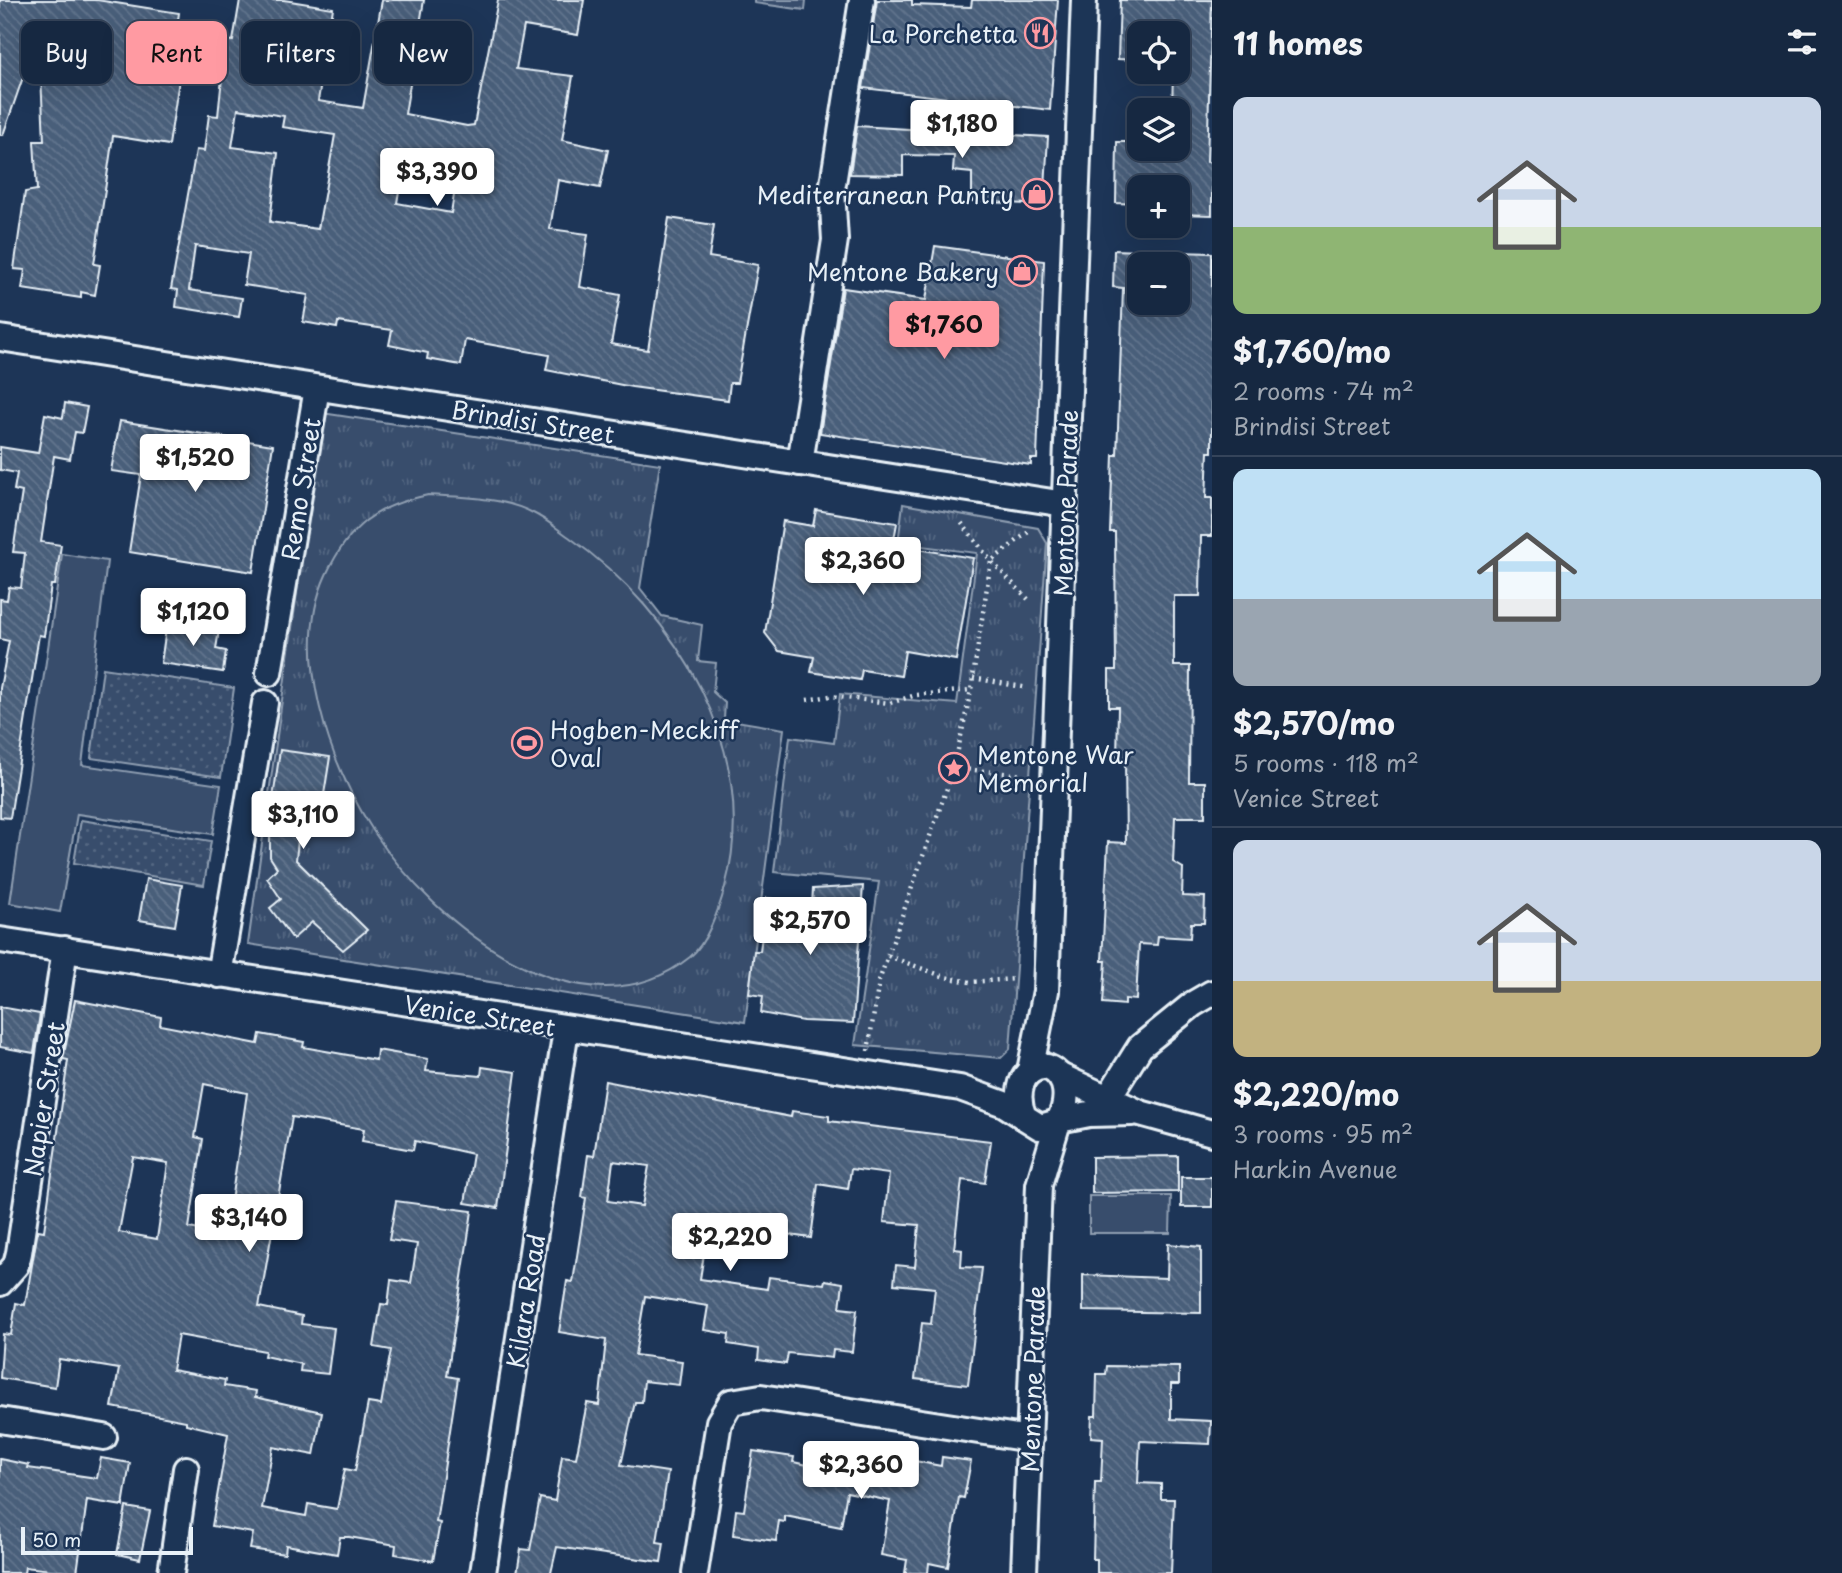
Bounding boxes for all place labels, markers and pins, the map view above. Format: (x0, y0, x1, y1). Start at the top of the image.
place label: La Porchetta (869, 15, 1018, 51)
restaurant icon: La Porchetta (1023, 16, 1057, 50)
pin: $1,180 (905, 100, 1019, 160)
pin: $3,390 (380, 148, 494, 208)
place label: Mediterranean Pantry (757, 176, 1014, 212)
shop icon: Mediterranean Pantry (1020, 177, 1054, 211)
place label: Mentone Bakery (807, 253, 999, 289)
shop icon: Mentone Bakery (1005, 254, 1039, 288)
pin: $1,760 (887, 302, 1001, 361)
pin: $1,520 (138, 434, 252, 494)
pin: $2,360 (806, 538, 920, 597)
pin: $1,120 (136, 588, 250, 648)
place label: Hogben-Meckiff Oval (550, 711, 740, 775)
sports icon: Hogben-Meckiff Oval (510, 726, 544, 760)
place label: Mentone War Memorial (977, 736, 1134, 800)
place icon: Mentone War Memorial (937, 751, 971, 785)
pin: $3,110 (246, 792, 360, 851)
pin: $2,570 (753, 898, 867, 957)
pin: $3,140 (192, 1194, 306, 1254)
pin: $2,220 (673, 1214, 787, 1273)
pin: $2,360 (804, 1442, 918, 1501)

